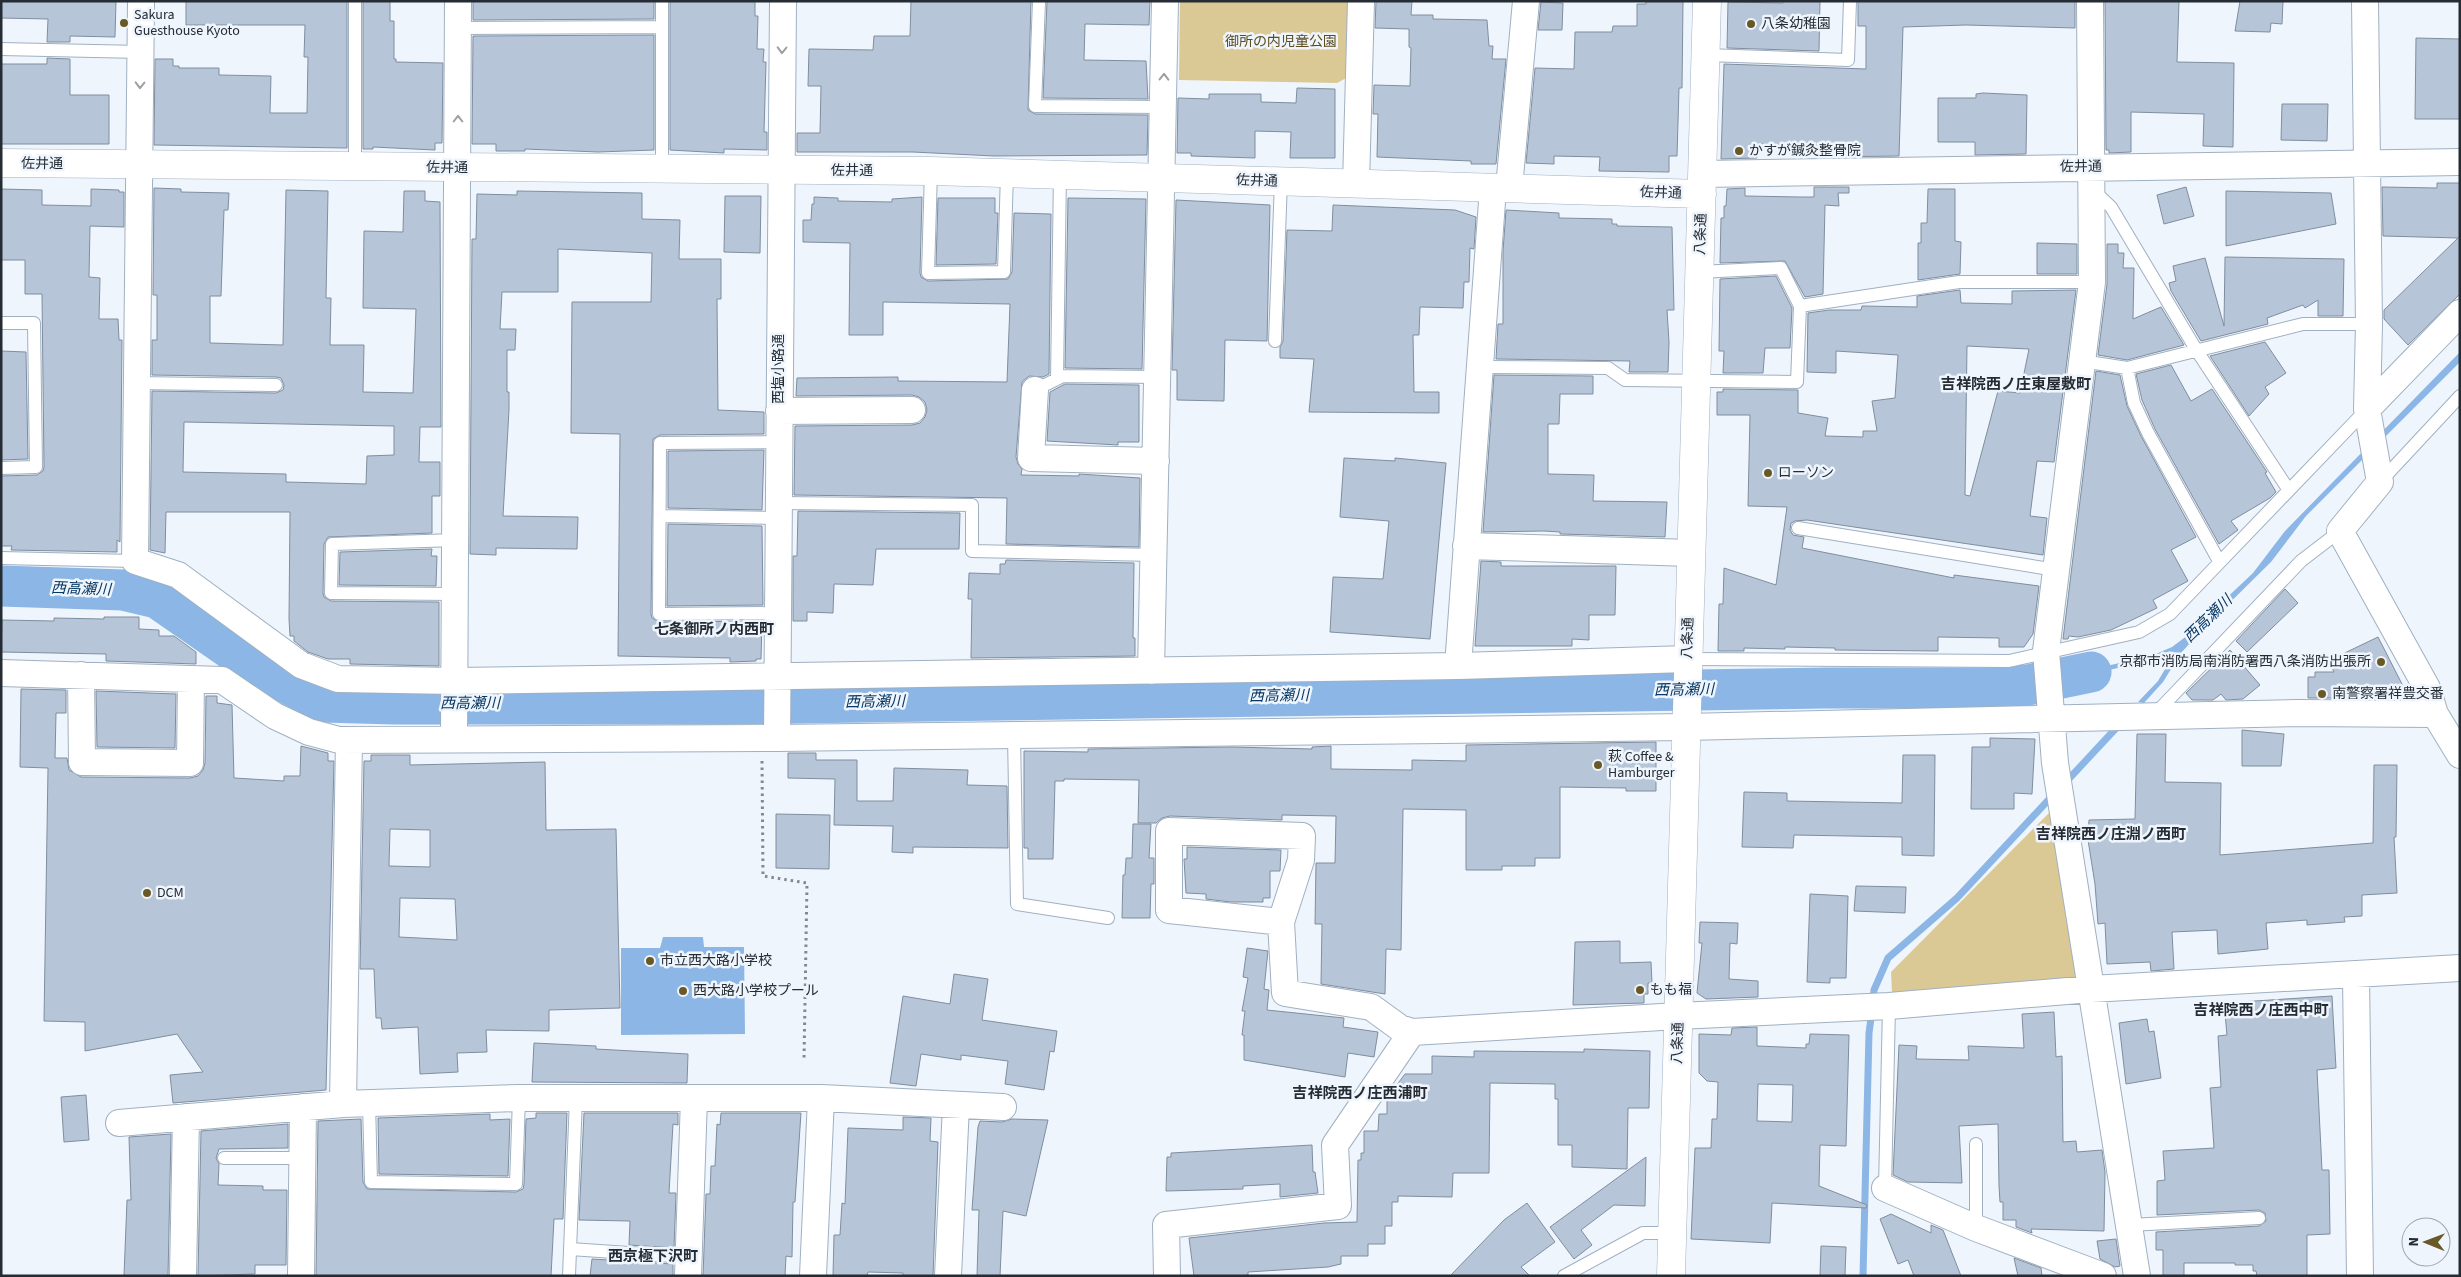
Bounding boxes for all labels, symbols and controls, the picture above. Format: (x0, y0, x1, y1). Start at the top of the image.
place label: Sakura Guesthouse Kyoto (134, 5, 240, 41)
place label: 八条幼稚園 (1761, 14, 1831, 34)
marker: Sakura Guesthouse Kyoto (118, 17, 130, 29)
marker: 八条幼稚園 (1745, 18, 1757, 30)
park label: 御所の内児童公園 (1225, 32, 1337, 52)
one-way arrow (777, 46, 787, 54)
one-way arrow (1158, 72, 1169, 80)
one-way arrow (135, 82, 145, 89)
one-way arrow (453, 115, 463, 122)
place label: かすが鍼灸整骨院 (1749, 141, 1861, 161)
marker: かすが鍼灸整骨院 (1733, 145, 1745, 157)
street label: 佐井通 (21, 154, 63, 174)
street label: 佐井通 (2060, 157, 2102, 177)
street label: 佐井通 (426, 158, 468, 178)
street label: 佐井通 (831, 161, 873, 181)
street label: 佐井通 (1236, 170, 1278, 192)
street label: 佐井通 (1640, 182, 1682, 204)
street label: 八条通 (1690, 213, 1712, 255)
street label: 西塩小路通 (769, 334, 789, 404)
district label: 吉祥院西ノ庄東屋敷町 (1941, 374, 2091, 395)
place label: ローソン (1778, 463, 1834, 483)
marker: ローソン (1762, 467, 1774, 479)
water label: 西高瀬川 (51, 577, 113, 601)
water label: 西高瀬川 (2179, 589, 2238, 647)
street label: 八条通 (1677, 617, 1699, 659)
district label: 七条御所ノ内西町 (654, 619, 774, 640)
place label: 京都市消防局南消防署西八条消防出張所 (2119, 652, 2371, 672)
marker: 京都市消防局南消防署西八条消防出張所 (2375, 656, 2387, 668)
water label: 西高瀬川 (1654, 679, 1716, 701)
place label: 南警察署祥豊交番 (2332, 684, 2444, 704)
water label: 西高瀬川 (1249, 685, 1311, 707)
marker: 南警察署祥豊交番 (2316, 688, 2328, 700)
water label: 西高瀬川 (845, 691, 907, 713)
water label: 西高瀬川 (440, 693, 502, 714)
place label: 萩 Coffee & Hamburger (1608, 747, 1675, 783)
marker: 萩 Coffee & Hamburger (1592, 759, 1604, 771)
district label: 吉祥院西ノ庄淵ノ西町 (2036, 824, 2186, 845)
place label: DCM (157, 883, 184, 903)
marker: DCM (141, 887, 153, 899)
place label: 市立西大路小学校 (660, 951, 772, 971)
marker: 市立西大路小学校 (644, 955, 656, 967)
place label: もも福 (1650, 980, 1692, 1000)
place label: 西大路小学校プール (693, 981, 819, 1001)
marker: もも福 (1634, 984, 1646, 996)
marker: 西大路小学校プール (677, 985, 689, 997)
district label: 吉祥院西ノ庄西中町 (2193, 1000, 2329, 1021)
street label: 八条通 (1667, 1022, 1689, 1064)
district label: 吉祥院西ノ庄西浦町 (1292, 1083, 1428, 1104)
north arrow (2401, 1217, 2451, 1267)
text: N (2404, 1237, 2424, 1247)
district label: 西京極下沢町 (608, 1246, 698, 1267)

